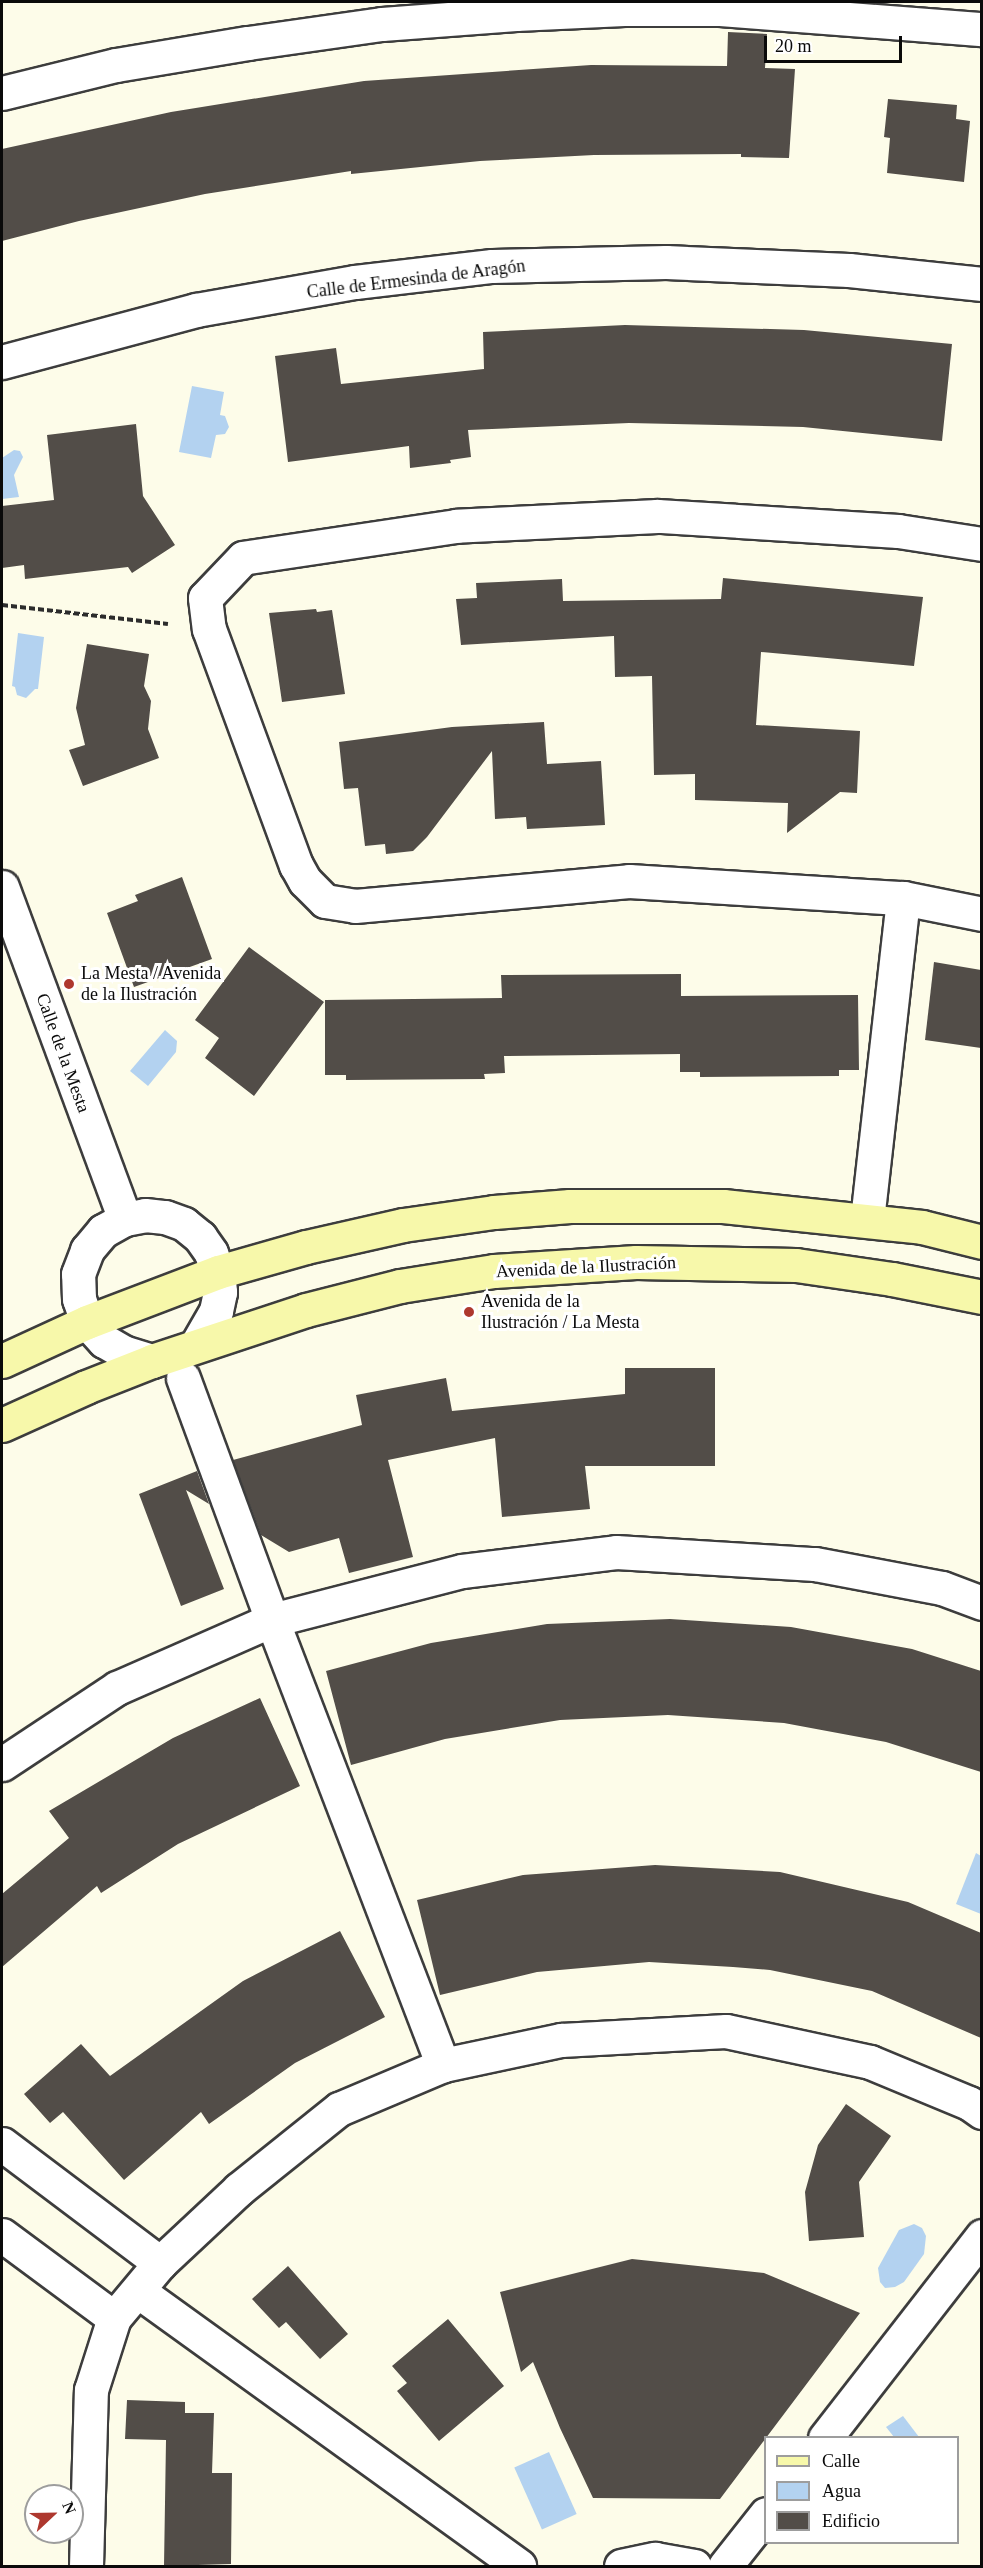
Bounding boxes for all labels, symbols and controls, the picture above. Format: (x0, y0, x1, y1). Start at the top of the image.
scale bar (767, 24, 905, 62)
text: 20 m (775, 36, 812, 56)
street label: Calle de Ermesinda de Aragón (305, 255, 527, 303)
place label: La Mesta / Avenida de la Ilustración (81, 963, 222, 1006)
marker: La Mesta / Avenida de la Ilustración (62, 977, 76, 991)
street label: Calle de la Mesta (31, 990, 95, 1116)
street label: Avenida de la Ilustración (496, 1252, 676, 1282)
place label: Avenida de la Ilustración / La Mesta (481, 1291, 639, 1334)
marker: Avenida de la Ilustración / La Mesta (462, 1305, 476, 1319)
legend (764, 2436, 959, 2544)
text: Calle (822, 2451, 860, 2471)
text: Agua (822, 2481, 861, 2501)
north arrow (24, 2484, 84, 2544)
text: N (59, 2499, 79, 2516)
text: Edificio (822, 2511, 880, 2531)

